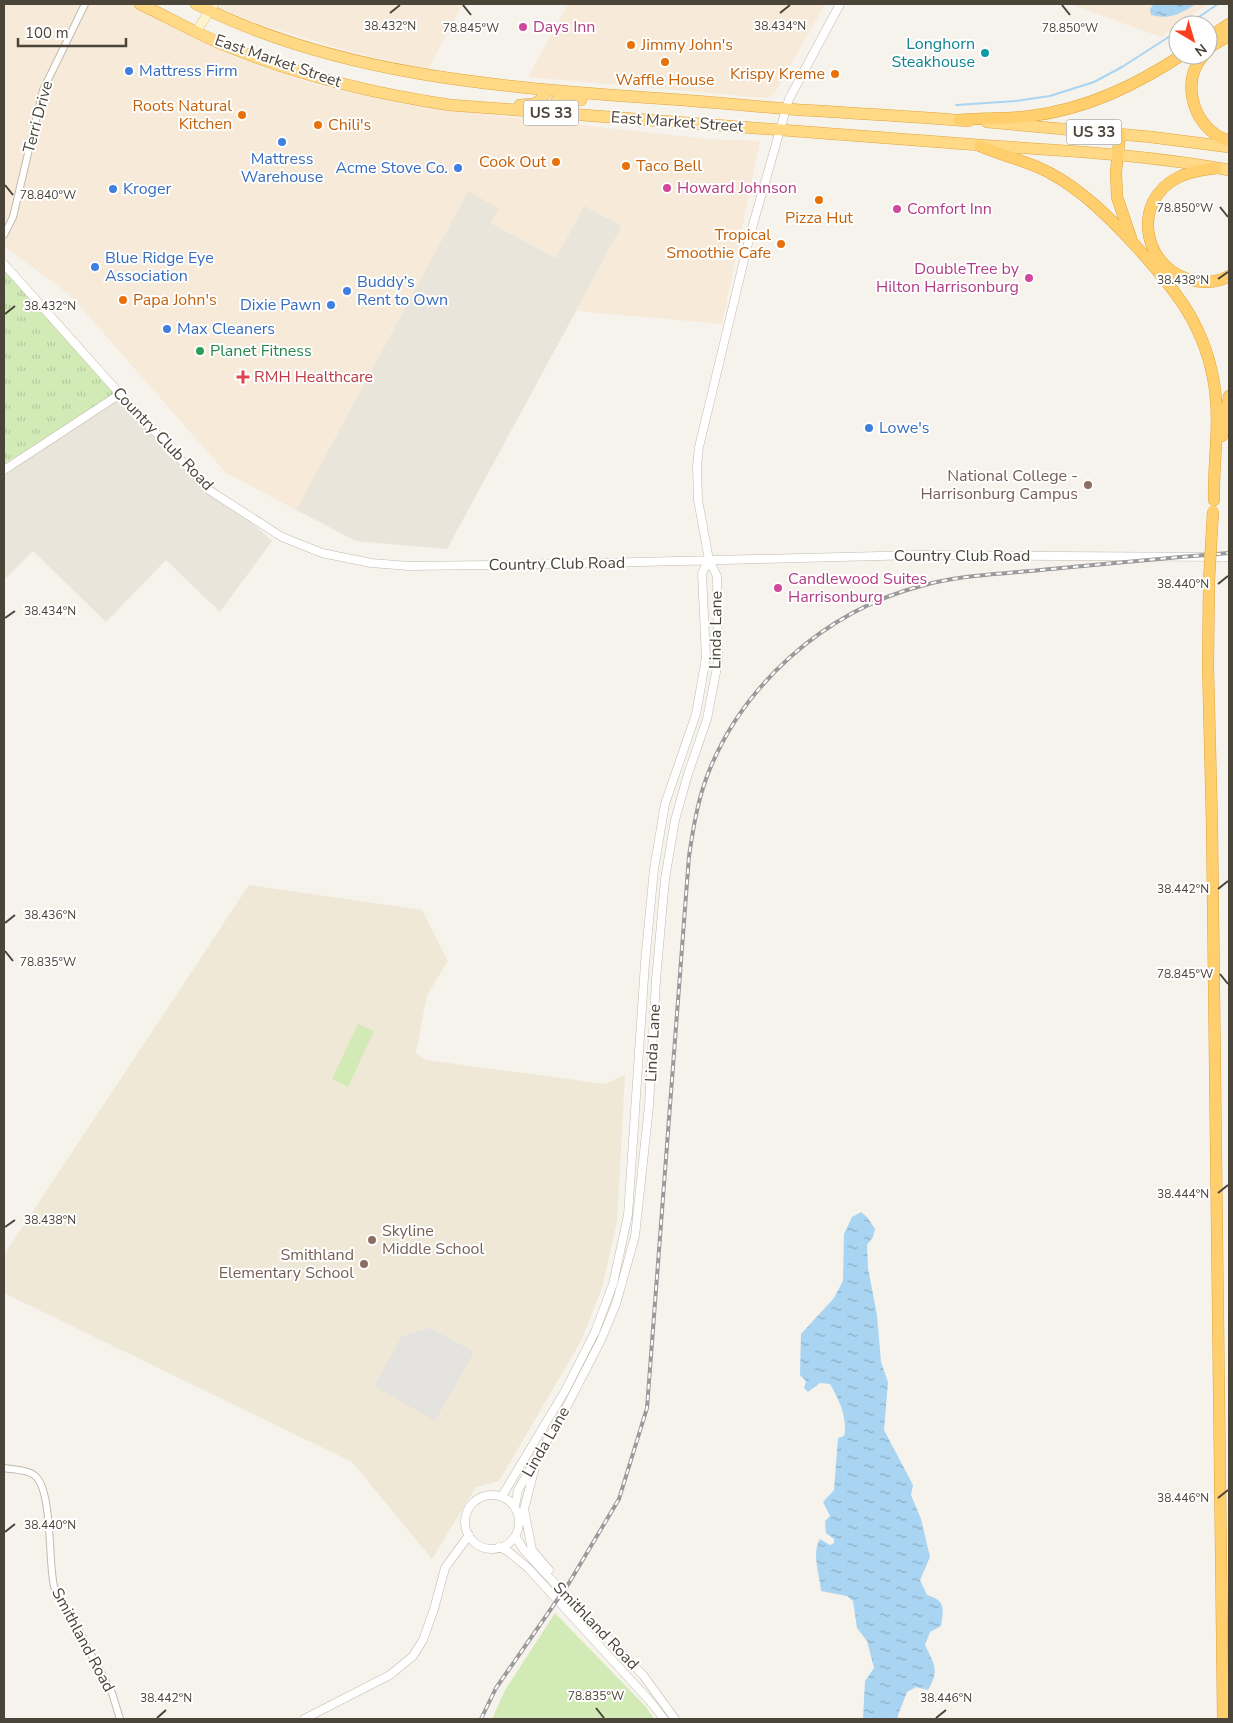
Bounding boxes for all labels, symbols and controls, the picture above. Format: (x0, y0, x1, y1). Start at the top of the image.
scale bar (18, 15, 125, 47)
north arrow (1168, 15, 1218, 65)
place label: Days Inn (533, 16, 595, 38)
text: 38.432°N (364, 18, 416, 34)
text: 38.434°N (754, 18, 806, 34)
text: 78.845°W (443, 20, 499, 36)
text: 78.850°W (1042, 20, 1098, 36)
marker: Days Inn (517, 21, 529, 33)
text: 100 m (25, 23, 69, 43)
street label: East Market Street (212, 29, 345, 93)
place label: Longhorn Steakhouse (892, 33, 975, 73)
place label: Jimmy John's (640, 34, 733, 56)
marker: Jimmy John's (625, 39, 637, 51)
text: N (1191, 39, 1211, 61)
marker: Longhorn Steakhouse (979, 47, 991, 59)
marker: Waffle House (659, 56, 671, 68)
place label: Mattress Firm (139, 60, 238, 82)
place label: Krispy Kreme (730, 63, 825, 85)
marker: Mattress Firm (123, 65, 135, 77)
marker: Krispy Kreme (829, 68, 841, 80)
place label: Waffle House (615, 69, 715, 91)
street label: Terri Drive (18, 78, 58, 156)
place label: Roots Natural Kitchen (133, 95, 232, 135)
road number: US 33 (524, 100, 578, 126)
street label: East Market Street (610, 106, 744, 138)
marker: Roots Natural Kitchen (236, 109, 248, 121)
place label: Chili's (328, 114, 371, 136)
marker: Chili's (312, 119, 324, 131)
road number: US 33 (1066, 120, 1122, 144)
marker: Mattress Warehouse (276, 136, 288, 148)
place label: Mattress Warehouse (241, 148, 323, 188)
place label: Cook Out (479, 151, 546, 173)
place label: Taco Bell (636, 155, 702, 177)
marker: Cook Out (550, 156, 562, 168)
place label: Acme Stove Co. (335, 157, 448, 179)
marker: Taco Bell (620, 160, 632, 172)
marker: Acme Stove Co. (452, 162, 464, 174)
place label: Howard Johnson (677, 177, 797, 199)
place label: Kroger (123, 178, 171, 200)
marker: Howard Johnson (661, 182, 673, 194)
marker: Kroger (107, 183, 119, 195)
text: 78.840°W (20, 187, 76, 203)
marker: Pizza Hut (813, 194, 825, 206)
place label: Comfort Inn (907, 198, 992, 220)
text: 78.850°W (1157, 200, 1213, 216)
marker: Comfort Inn (891, 203, 903, 215)
place label: Pizza Hut (785, 207, 853, 229)
place label: Tropical Smoothie Cafe (666, 224, 771, 264)
marker: Tropical Smoothie Cafe (775, 238, 787, 250)
place label: Blue Ridge Eye Association (105, 247, 214, 287)
place label: DoubleTree by Hilton Harrisonburg (876, 258, 1020, 298)
marker: Blue Ridge Eye Association (89, 261, 101, 273)
place label: Buddy’s Rent to Own (357, 271, 448, 311)
marker: DoubleTree by Hilton Harrisonburg (1023, 272, 1035, 284)
text: 38.438°N (1157, 272, 1209, 288)
marker: Buddy’s Rent to Own (341, 285, 353, 297)
place label: Papa John's (133, 289, 217, 311)
marker: Papa John's (117, 294, 129, 306)
place label: Dixie Pawn (240, 294, 321, 316)
text: 38.432°N (24, 298, 76, 314)
marker: Dixie Pawn (325, 299, 337, 311)
place label: Max Cleaners (177, 318, 275, 340)
marker: Max Cleaners (161, 323, 173, 335)
place label: Planet Fitness (210, 340, 312, 362)
marker: Planet Fitness (194, 345, 206, 357)
place label: RMH Healthcare (254, 366, 373, 388)
marker: RMH Healthcare (236, 370, 250, 384)
street label: Country Club Road (108, 382, 218, 496)
place label: Lowe's (879, 417, 929, 439)
marker: Lowe's (863, 422, 875, 434)
place label: National College - Harrisonburg Campus (920, 465, 1078, 505)
marker: National College - Harrisonburg Campus (1082, 479, 1094, 491)
street label: Country Club Road (894, 545, 1030, 567)
street label: Country Club Road (489, 552, 625, 576)
place label: Candlewood Suites Harrisonburg (788, 568, 927, 608)
text: 38.440°N (1157, 576, 1209, 592)
marker: Candlewood Suites Harrisonburg (772, 582, 784, 594)
street label: Linda Lane (704, 591, 728, 669)
text: 38.434°N (24, 603, 76, 619)
text: 38.442°N (1157, 881, 1209, 897)
text: 38.436°N (24, 907, 76, 923)
text: 78.835°W (20, 954, 76, 970)
text: 78.845°W (1157, 966, 1213, 982)
street label: Linda Lane (640, 1003, 666, 1083)
text: 38.444°N (1157, 1186, 1209, 1202)
text: 38.438°N (24, 1212, 76, 1228)
place label: Skyline Middle School (382, 1220, 484, 1260)
marker: Skyline Middle School (366, 1234, 378, 1246)
place label: Smithland Elementary School (219, 1244, 354, 1284)
marker: Smithland Elementary School (358, 1258, 370, 1270)
street label: Linda Lane (517, 1403, 575, 1481)
text: 38.446°N (1157, 1490, 1209, 1506)
text: 38.440°N (24, 1517, 76, 1533)
street label: Smithland Road (548, 1577, 644, 1675)
street label: Smithland Road (46, 1584, 120, 1696)
text: 78.835°W (568, 1688, 624, 1704)
text: 38.442°N (140, 1690, 192, 1706)
text: 38.446°N (920, 1690, 972, 1706)

